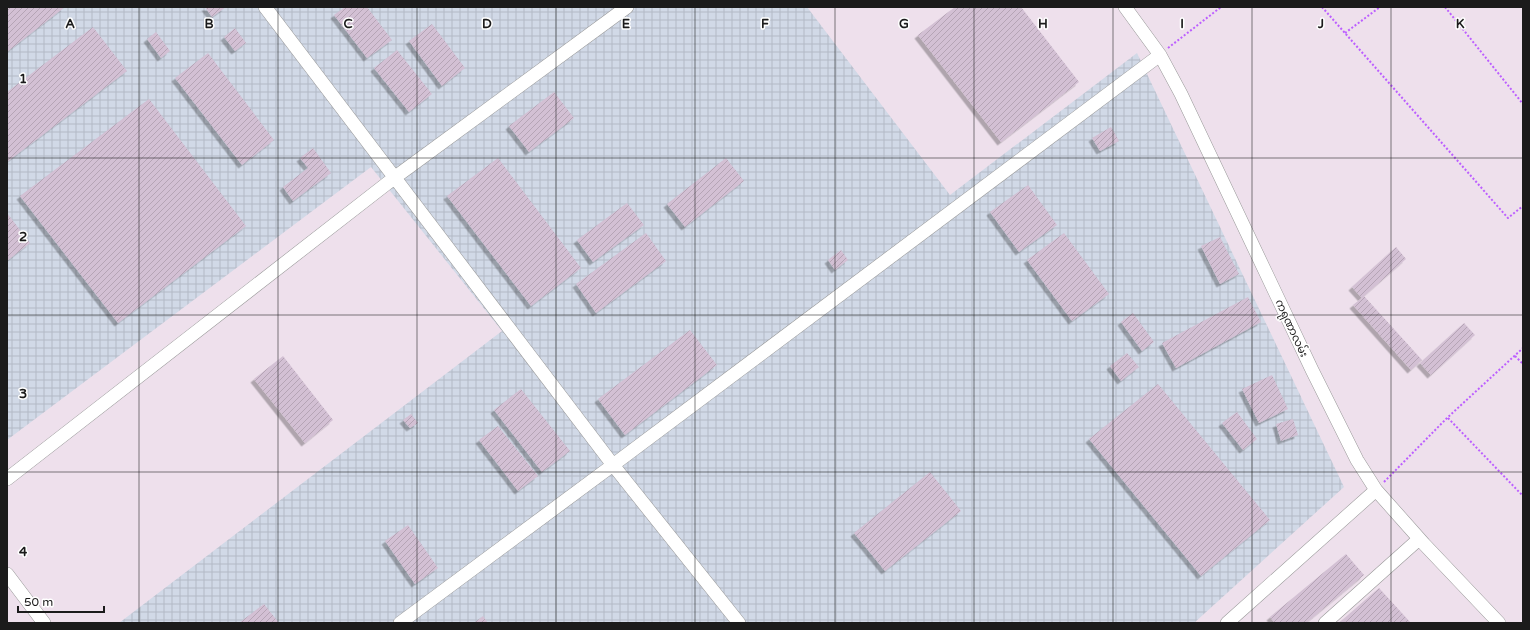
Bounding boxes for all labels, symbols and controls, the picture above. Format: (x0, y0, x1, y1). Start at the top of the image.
text: A (65, 16, 75, 32)
text: B (204, 16, 214, 32)
text: C (343, 16, 353, 32)
text: D (482, 16, 492, 32)
text: E (622, 16, 630, 32)
text: F (761, 16, 769, 32)
text: G (899, 16, 909, 32)
text: H (1038, 16, 1048, 32)
text: I (1180, 16, 1184, 32)
text: J (1317, 16, 1324, 32)
text: K (1456, 16, 1465, 32)
text: 1 (19, 71, 27, 87)
text: 2 (19, 229, 27, 245)
street label: ကရုဏာလမ်း (1271, 297, 1312, 360)
text: 3 (19, 386, 27, 402)
text: 4 (19, 544, 28, 560)
scale bar (18, 588, 104, 614)
text: 50 m (24, 595, 53, 609)

